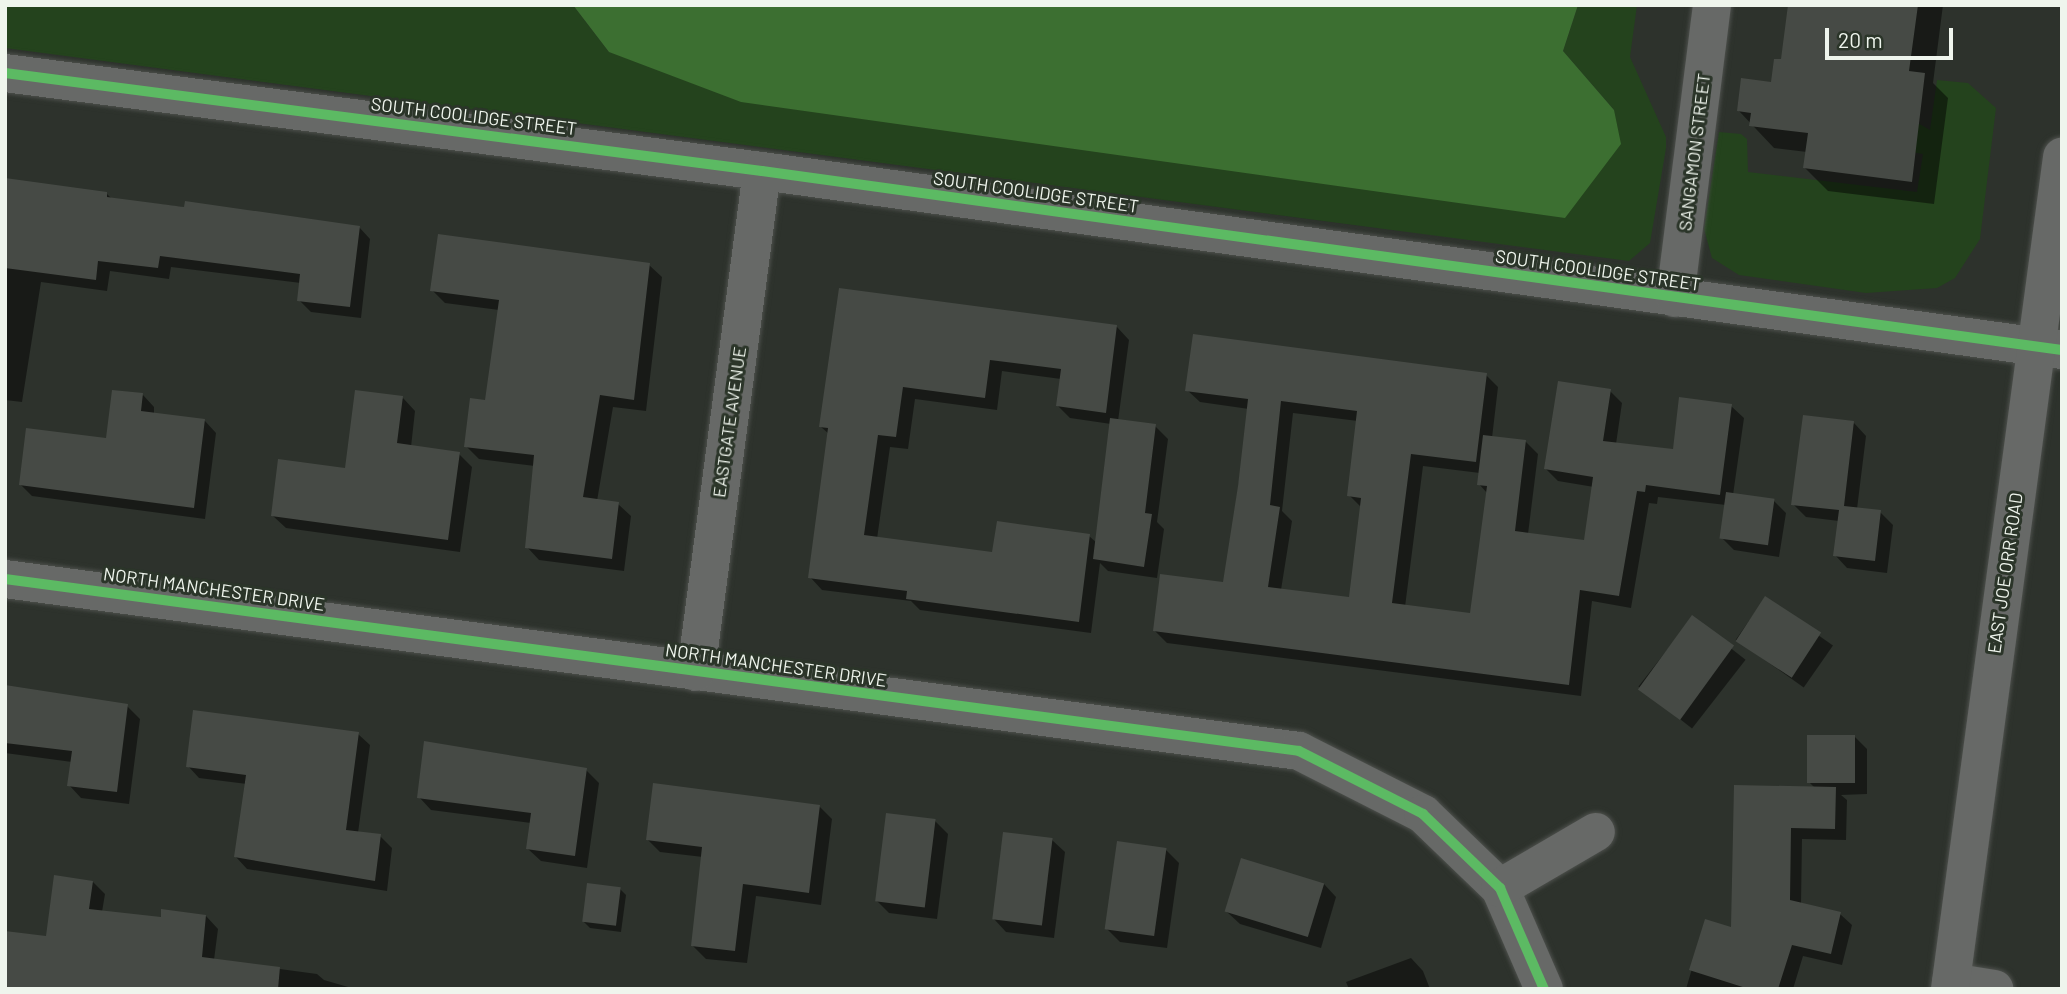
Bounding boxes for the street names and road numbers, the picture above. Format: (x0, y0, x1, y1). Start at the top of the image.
street label: SANGAMON STREET (1674, 72, 1714, 232)
street label: SOUTH COOLIDGE STREET (370, 93, 578, 139)
street label: SOUTH COOLIDGE STREET (932, 167, 1140, 217)
street label: SOUTH COOLIDGE STREET (1494, 245, 1702, 295)
street label: EASTGATE AVENUE (708, 345, 750, 499)
street label: EAST JOE ORR ROAD (1983, 491, 2027, 655)
street label: NORTH MANCHESTER DRIVE (102, 563, 326, 615)
street label: NORTH MANCHESTER DRIVE (664, 639, 888, 691)

